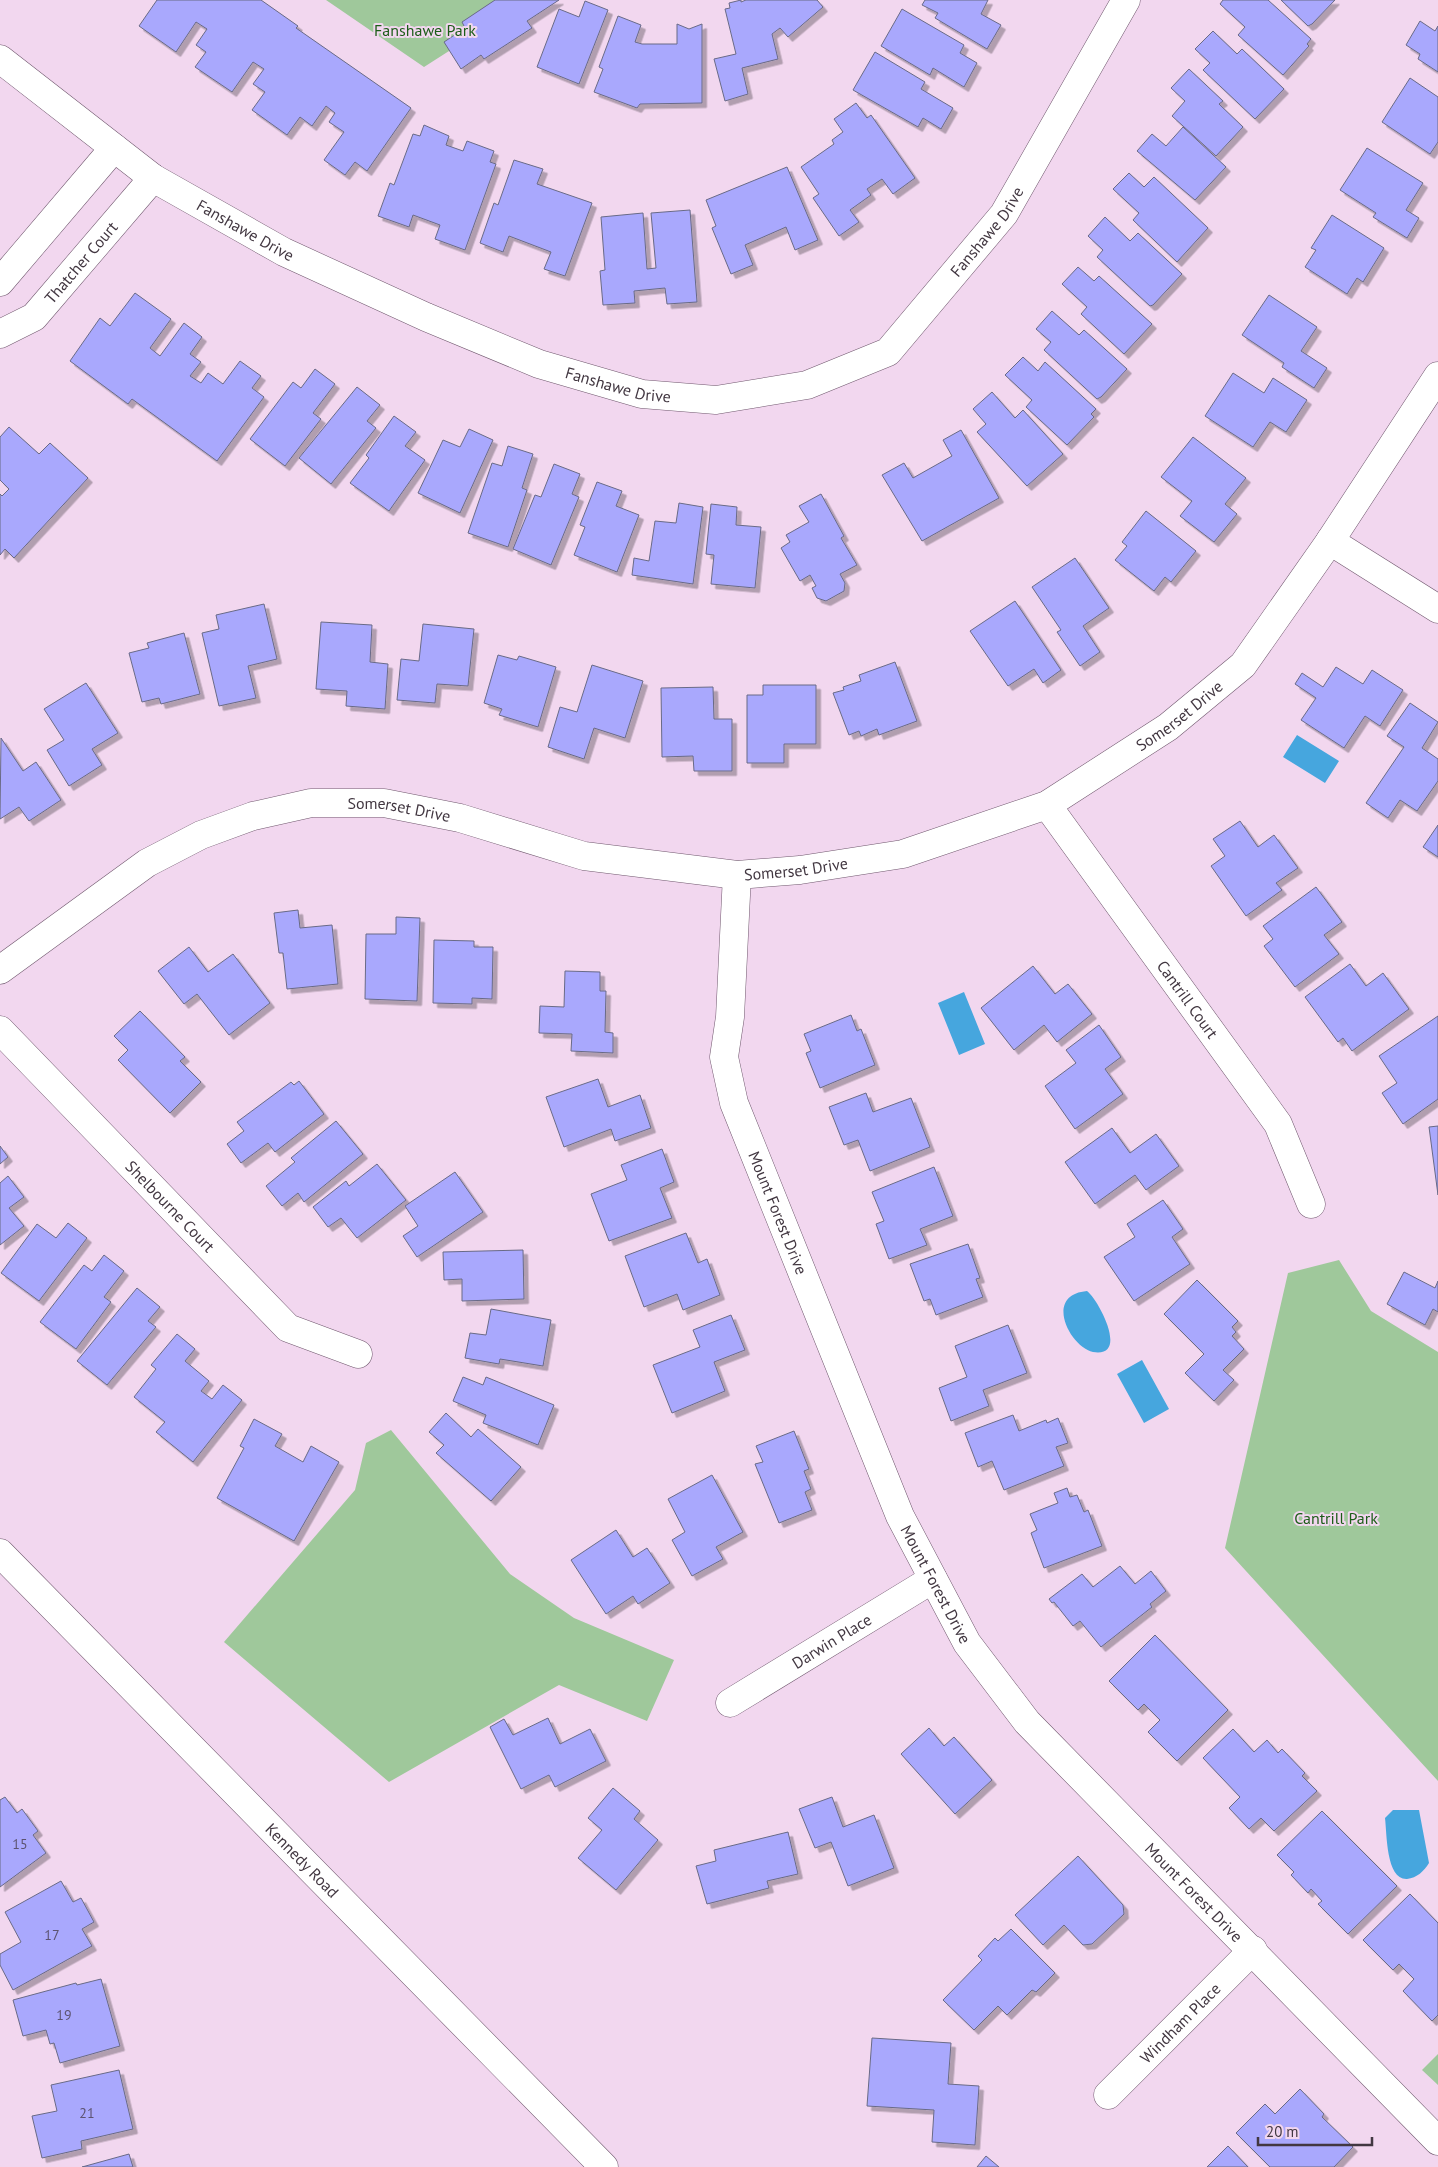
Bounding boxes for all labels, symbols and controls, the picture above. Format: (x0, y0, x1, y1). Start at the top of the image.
park label: Fanshawe Park (374, 20, 476, 40)
street label: Fanshawe Drive (946, 183, 1027, 281)
street label: Fanshawe Drive (193, 195, 297, 265)
street label: Thatcher Court (40, 217, 122, 308)
street label: Fanshawe Drive (563, 362, 672, 406)
street label: Somerset Drive (1132, 676, 1227, 755)
street label: Somerset Drive (347, 793, 452, 826)
street label: Somerset Drive (743, 853, 849, 884)
street label: Cantrill Court (1153, 956, 1223, 1043)
street label: Mount Forest Drive (744, 1148, 812, 1277)
street label: Shelbourne Court (121, 1156, 219, 1257)
park label: Cantrill Park (1294, 1508, 1378, 1528)
street label: Mount Forest Drive (897, 1522, 975, 1647)
street label: Darwin Place (788, 1609, 875, 1673)
street label: Kennedy Road (261, 1819, 343, 1902)
house number: 15 (12, 1835, 28, 1853)
street label: Mount Forest Drive (1141, 1838, 1247, 1946)
house number: 17 (44, 1926, 60, 1944)
street label: Windham Place (1136, 1979, 1224, 2067)
house number: 19 (56, 2006, 72, 2024)
house number: 21 (79, 2104, 95, 2122)
scale bar (1258, 2114, 1372, 2146)
text: 20 m (1266, 2122, 1299, 2141)

